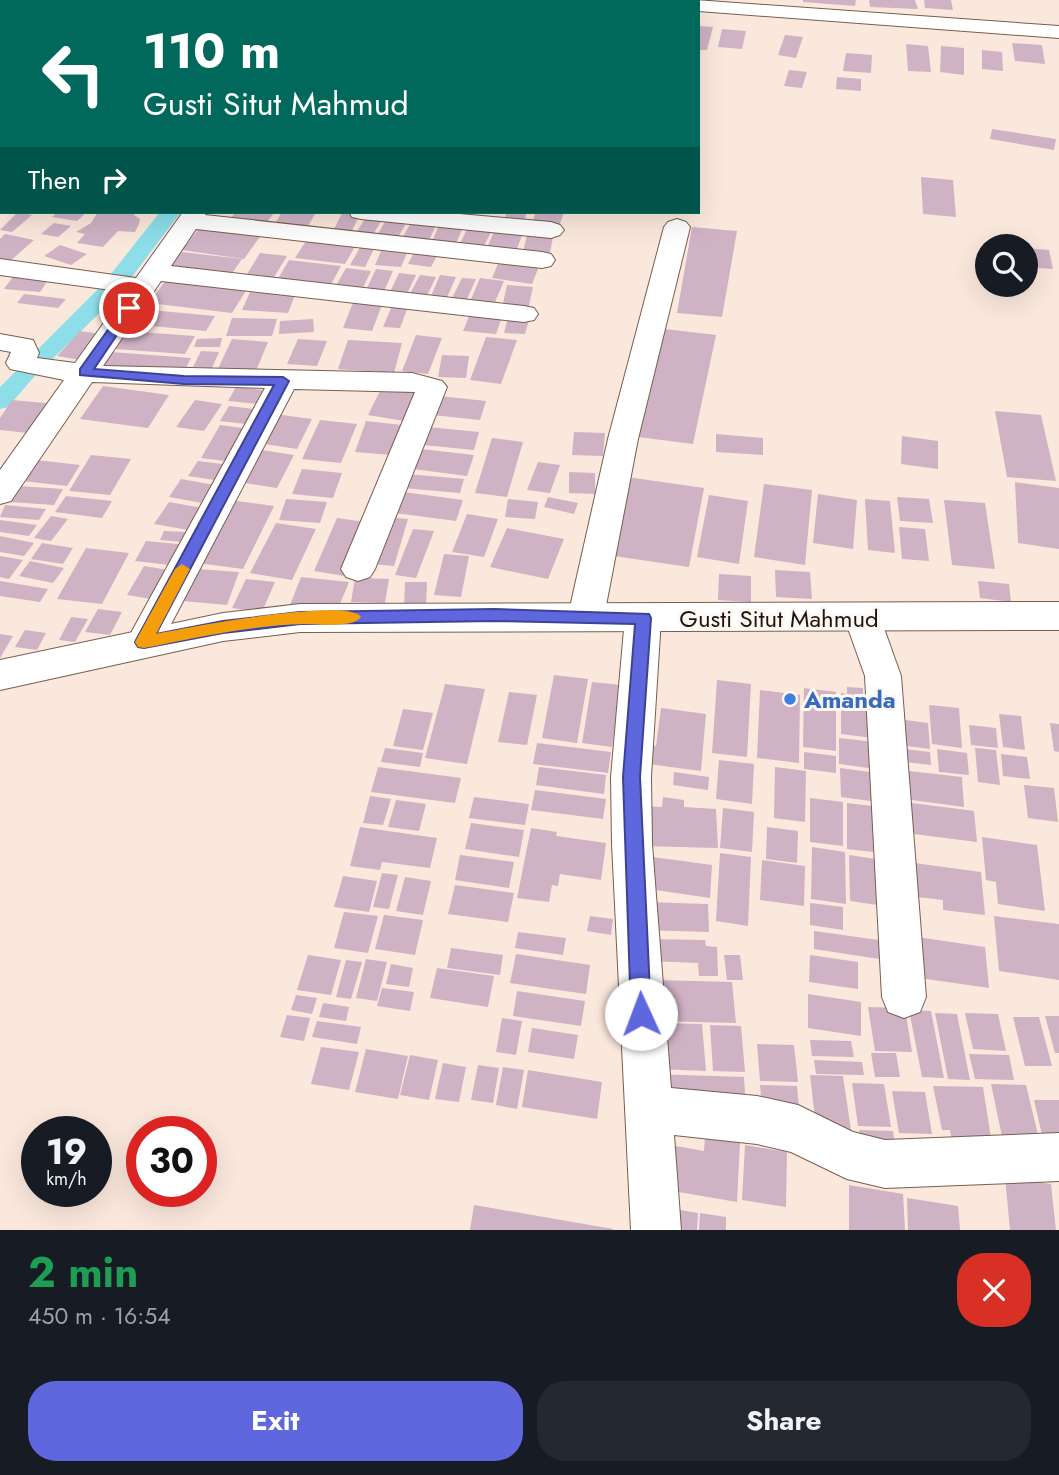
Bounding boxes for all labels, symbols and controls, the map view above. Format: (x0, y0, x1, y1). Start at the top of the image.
text: 110 m (143, 16, 280, 86)
icon: left (28, 28, 119, 119)
text: Gusti Situt Mahmud (143, 81, 409, 127)
text: Then (28, 161, 81, 199)
icon: right (95, 161, 133, 199)
map controls (975, 234, 1038, 297)
button: search (975, 234, 1038, 297)
pin (99, 278, 159, 338)
icon: arrive (110, 289, 148, 327)
street label: Gusti Situt Mahmud (679, 601, 879, 636)
place label: Amanda (803, 682, 896, 717)
marker: Amanda (782, 691, 798, 707)
position arrow (604, 977, 678, 1051)
speed limit sign: 30 (126, 1116, 217, 1207)
text: 19 (46, 1127, 87, 1177)
text: km/h (46, 1166, 87, 1192)
text: 2 min (28, 1242, 138, 1303)
button: close (957, 1253, 1031, 1327)
text: 450 m · 16:54 (28, 1299, 171, 1333)
button: Exit (28, 1381, 523, 1461)
button: Share (537, 1381, 1031, 1461)

